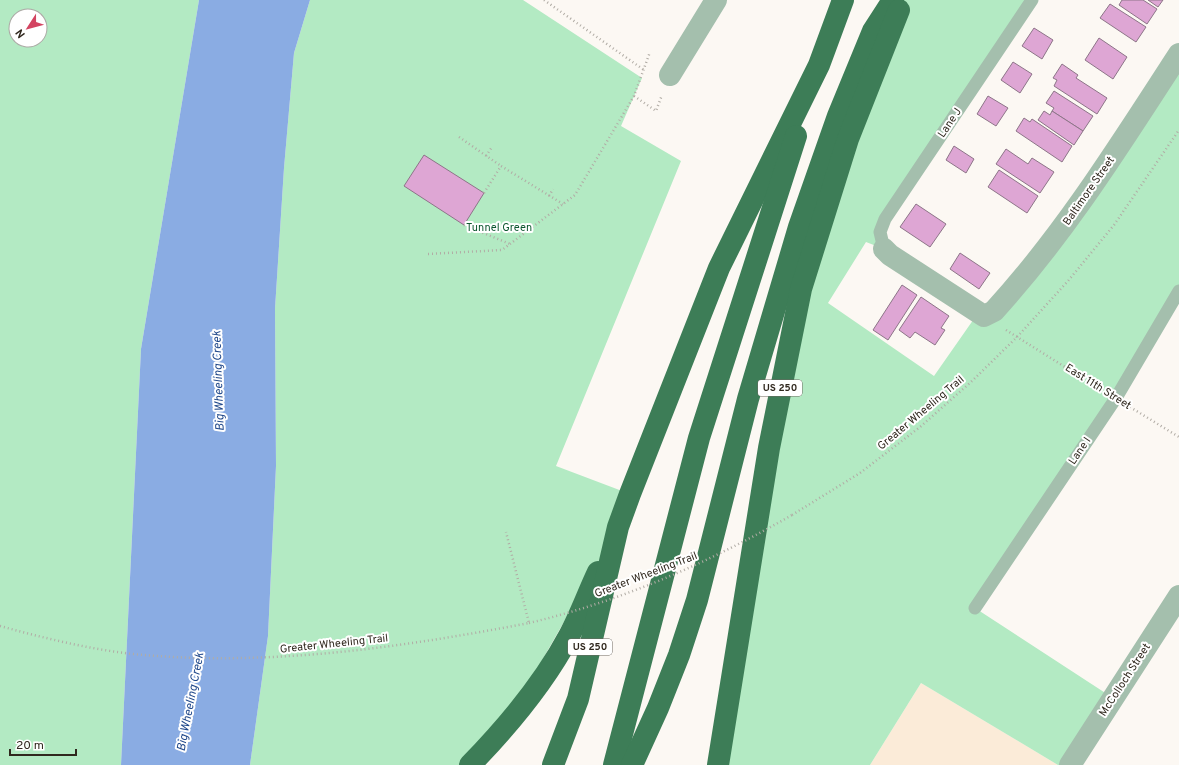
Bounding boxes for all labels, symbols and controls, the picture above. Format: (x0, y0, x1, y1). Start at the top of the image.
north arrow (8, 8, 48, 48)
text: N (13, 26, 29, 41)
street label: Lane J (935, 105, 965, 141)
street label: Baltimore Street (1060, 154, 1118, 228)
park label: Tunnel Green (466, 221, 532, 235)
water label: Big Wheeling Creek (209, 330, 229, 431)
street label: East 11th Street (1062, 361, 1134, 413)
street label: Greater Wheeling Trail (875, 373, 967, 453)
road number: US 250 (758, 380, 802, 396)
street label: Lane I (1066, 435, 1094, 467)
street label: Greater Wheeling Trail (593, 549, 699, 601)
street label: Greater Wheeling Trail (279, 631, 389, 657)
road number: US 250 (568, 639, 612, 655)
street label: McColloch Street (1096, 641, 1154, 719)
water label: Big Wheeling Creek (174, 650, 209, 753)
scale bar (10, 731, 76, 757)
text: 20 m (16, 738, 44, 754)

